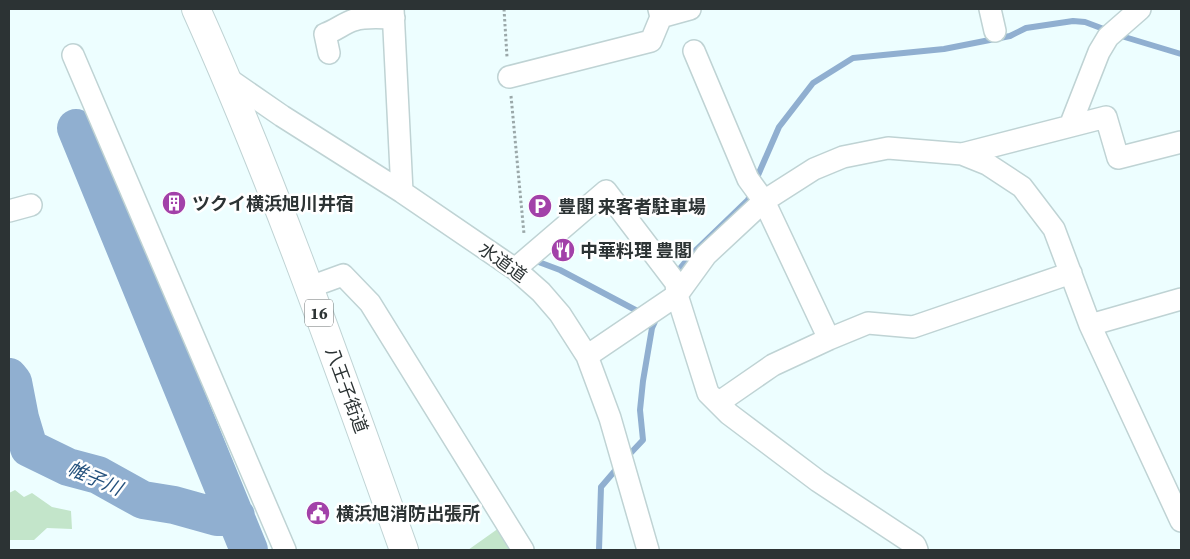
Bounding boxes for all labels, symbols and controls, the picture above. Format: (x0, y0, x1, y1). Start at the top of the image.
building icon: ツクイ横浜旭川井宿 (161, 190, 187, 216)
place label: ツクイ横浜旭川井宿 (192, 191, 354, 216)
parking icon: 豊閣 来客者駐車場 (527, 193, 553, 219)
place label: 豊閣 来客者駐車場 (558, 194, 706, 219)
street label: 水道道 (474, 236, 532, 288)
restaurant icon: 中華料理 豊閣 (550, 237, 576, 263)
place label: 中華料理 豊閣 (580, 238, 692, 263)
road number: 16 (305, 300, 333, 326)
street label: 八王子街道 (320, 343, 374, 437)
water label: 帷子川 (64, 455, 128, 502)
public building icon: 横浜旭消防出張所 (305, 500, 331, 526)
place label: 横浜旭消防出張所 (336, 501, 480, 526)

